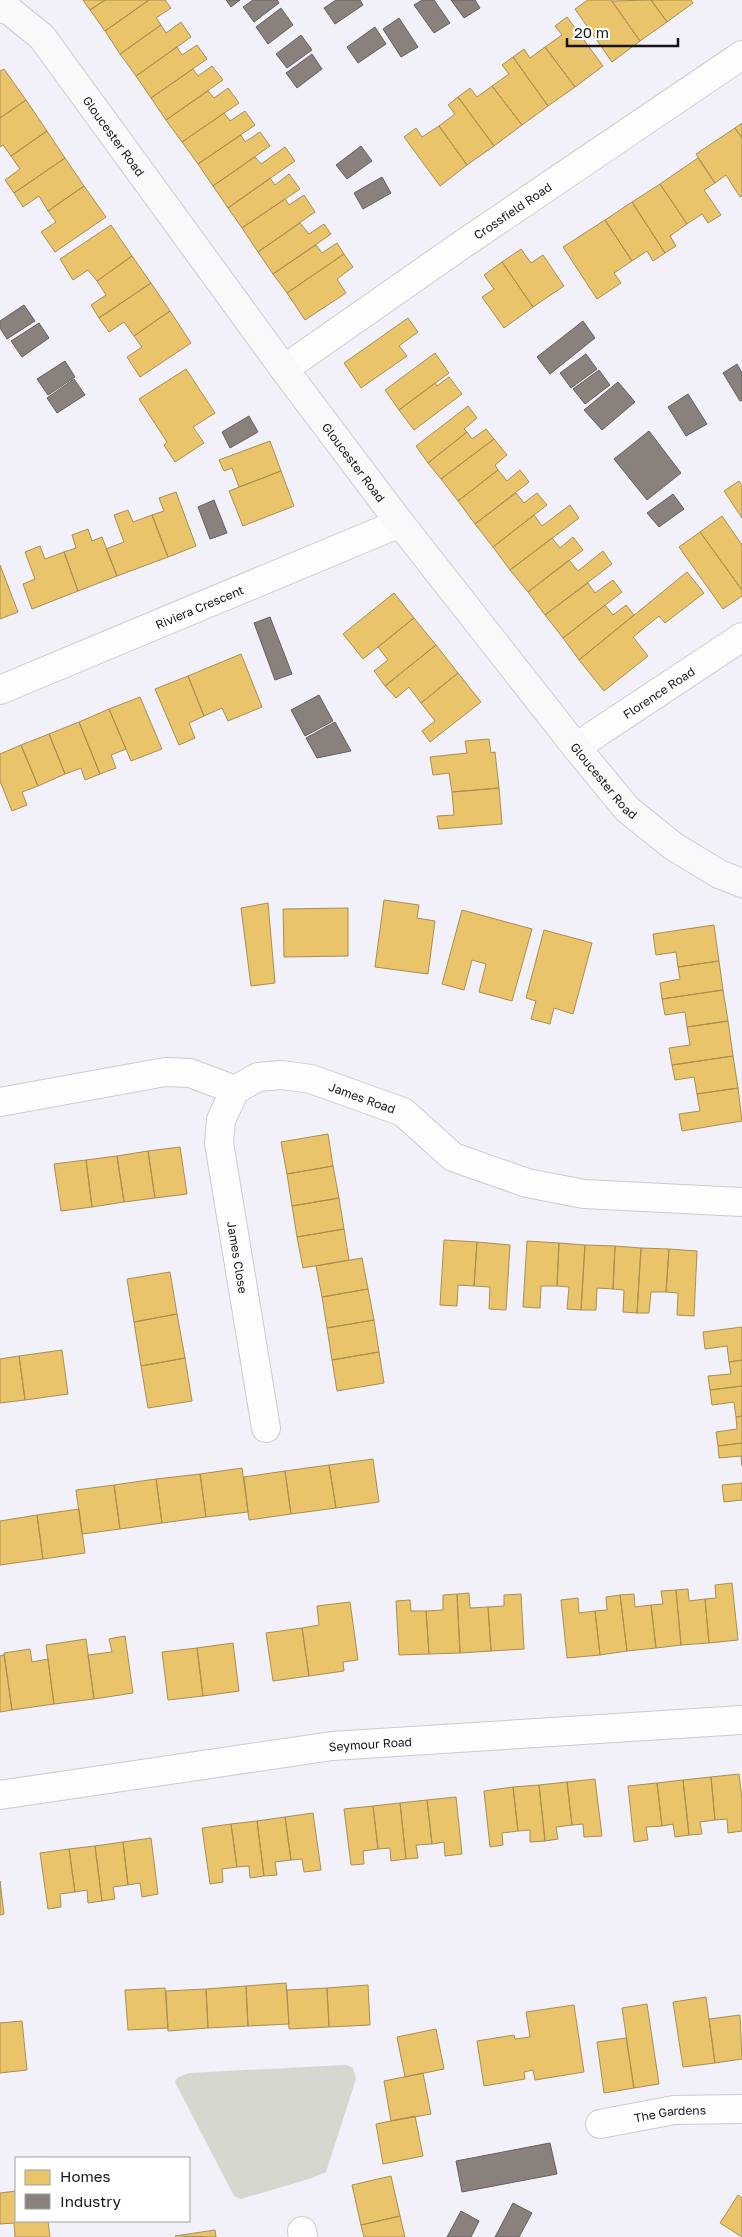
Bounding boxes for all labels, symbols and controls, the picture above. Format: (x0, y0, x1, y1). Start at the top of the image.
scale bar (567, 15, 678, 47)
text: 20 m (574, 23, 609, 41)
street label: Gloucester Road (80, 93, 148, 179)
street label: Crossfield Road (471, 179, 554, 242)
street label: Gloucester Road (319, 419, 389, 505)
street label: Riviera Crescent (153, 582, 246, 632)
street label: Florence Road (620, 663, 697, 721)
street label: Gloucester Road (568, 739, 640, 822)
street label: James Road (327, 1079, 398, 1116)
street label: James Close (225, 1220, 251, 1294)
street label: Seymour Road (328, 1733, 412, 1754)
street label: The Gardens (633, 2102, 706, 2125)
legend (15, 2157, 190, 2222)
text: Homes (60, 2167, 110, 2185)
text: Industry (60, 2192, 121, 2210)

